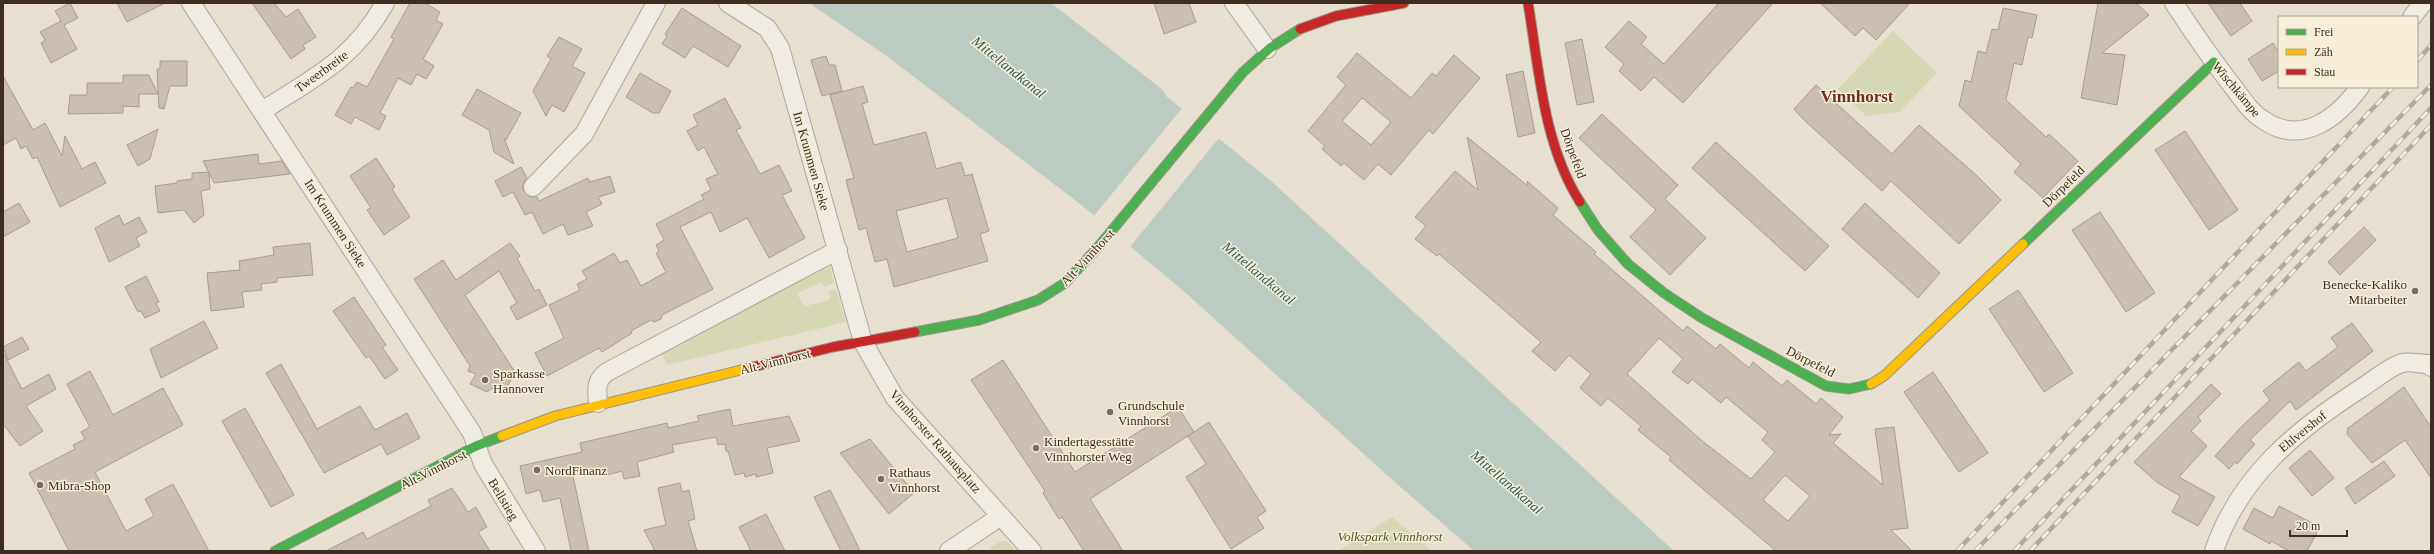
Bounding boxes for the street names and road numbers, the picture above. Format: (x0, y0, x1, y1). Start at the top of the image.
street label: Tweerbreite (292, 47, 351, 96)
street label: Wischkämpe (2209, 59, 2264, 120)
street label: Im Krummen Sieke (790, 110, 833, 213)
street label: Dörpefeld (1557, 126, 1590, 181)
street label: Dörpefeld (2039, 162, 2088, 210)
street label: Im Krummen Sieke (301, 176, 370, 271)
street label: Alt-Vinnhorst (1057, 226, 1118, 289)
street label: Dörpefeld (1784, 343, 1838, 380)
street label: Alt-Vinnhorst (738, 345, 812, 377)
street label: Vinnhorster Rathausplatz (887, 387, 985, 496)
street label: Ehlvershof (2275, 407, 2330, 455)
street label: Alt-Vinnhorst (398, 446, 469, 493)
street label: Bellstieg (485, 476, 522, 523)

